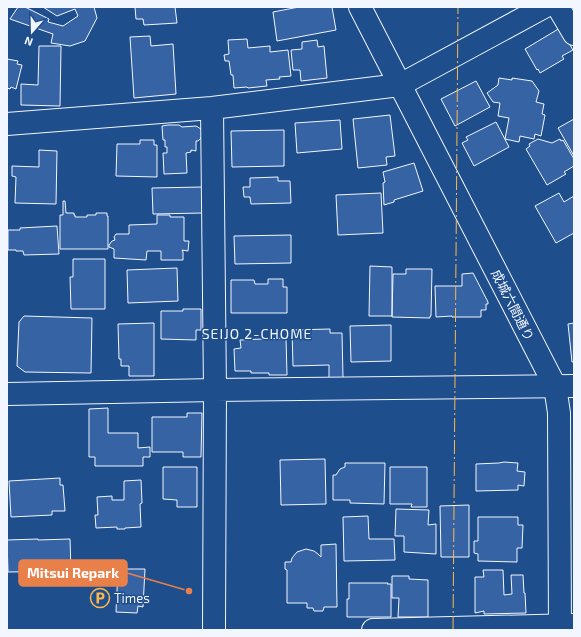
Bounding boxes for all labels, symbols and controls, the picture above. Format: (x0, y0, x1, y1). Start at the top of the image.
north arrow (12, 12, 52, 52)
text: N (22, 34, 34, 49)
street label: 成城六間通り (488, 267, 538, 343)
district label: SEIJO 2-CHOME (202, 325, 312, 342)
callout: Mitsui Repark (19, 560, 127, 586)
text: Mitsui Repark (27, 564, 119, 581)
parking icon: Times (89, 587, 111, 609)
place label: Times (114, 590, 150, 606)

